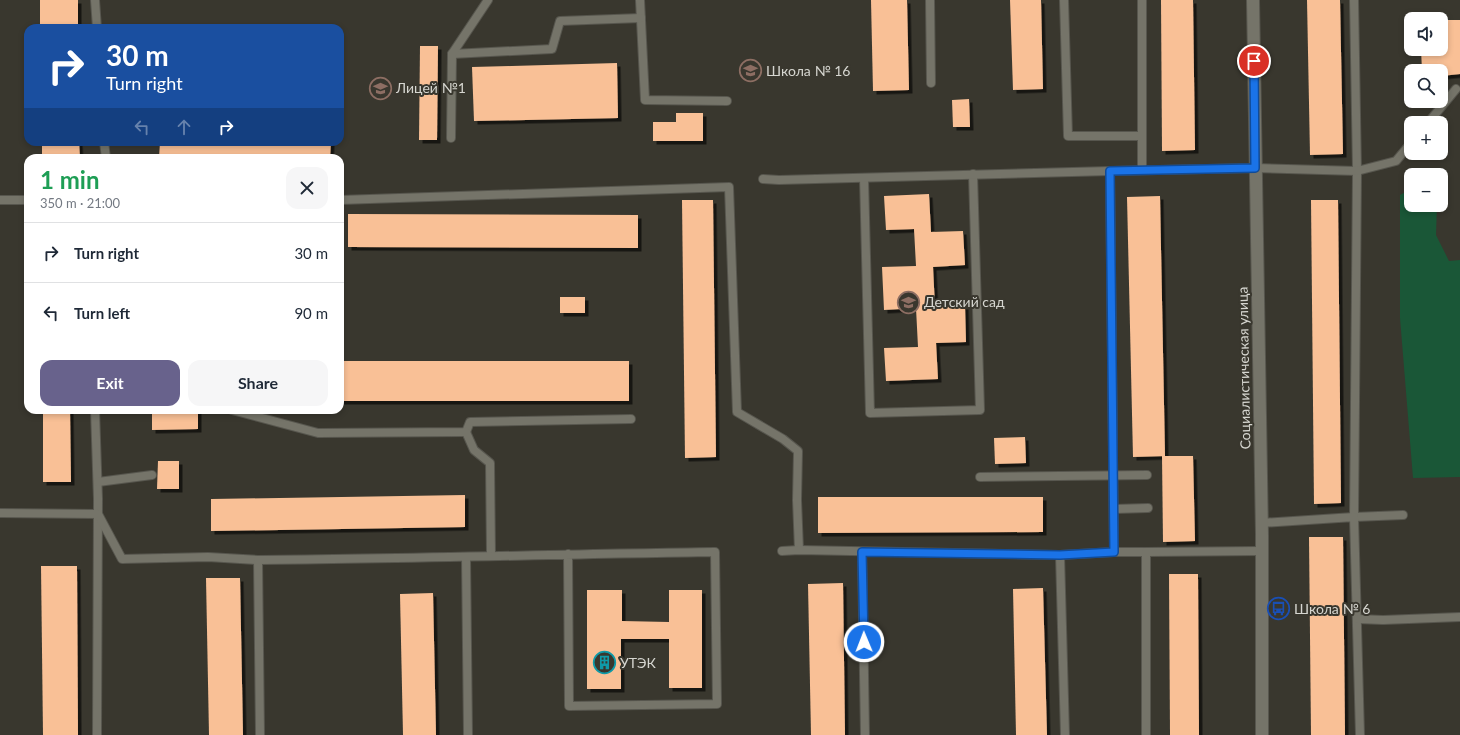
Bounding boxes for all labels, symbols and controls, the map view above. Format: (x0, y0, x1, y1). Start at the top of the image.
map controls (1404, 12, 1448, 212)
button: sound (1404, 12, 1448, 56)
text: 30 m (106, 38, 169, 72)
icon: right (40, 40, 92, 92)
pin (1237, 44, 1271, 78)
icon: arrive (1243, 50, 1265, 72)
school or university icon: Школа № 16 (737, 58, 763, 84)
place label: Школа № 16 (766, 62, 850, 79)
button: search (1404, 64, 1448, 108)
text: Turn right (106, 72, 183, 94)
school or university icon: Лицей №1 (367, 75, 393, 101)
place label: Лицей №1 (395, 79, 466, 96)
icon: left (131, 116, 153, 138)
icon: ahead (173, 116, 195, 138)
icon: right (215, 116, 237, 138)
button: + (1404, 116, 1448, 160)
text: 1 min (40, 165, 100, 194)
button: close (286, 167, 328, 209)
button: − (1404, 168, 1448, 212)
text: 350 m · 21:00 (40, 195, 120, 211)
icon: right (40, 242, 62, 264)
text: Turn right (74, 244, 139, 262)
text: 30 m (294, 244, 328, 262)
street label: Социалистическая улица (1234, 286, 1253, 450)
school or university icon: Детский сад (896, 289, 922, 315)
place label: Детский сад (924, 293, 1005, 310)
icon: left (40, 302, 62, 324)
text: Turn left (74, 304, 130, 322)
text: 90 m (294, 304, 328, 322)
button: Exit (40, 360, 180, 406)
button: Share (188, 360, 328, 406)
bus stop icon: Школа № 6 (1265, 596, 1291, 622)
place label: Школа № 6 (1294, 600, 1370, 617)
position arrow (843, 621, 885, 663)
building icon: УТЭК (591, 650, 617, 676)
place label: УТЭК (620, 654, 656, 671)

